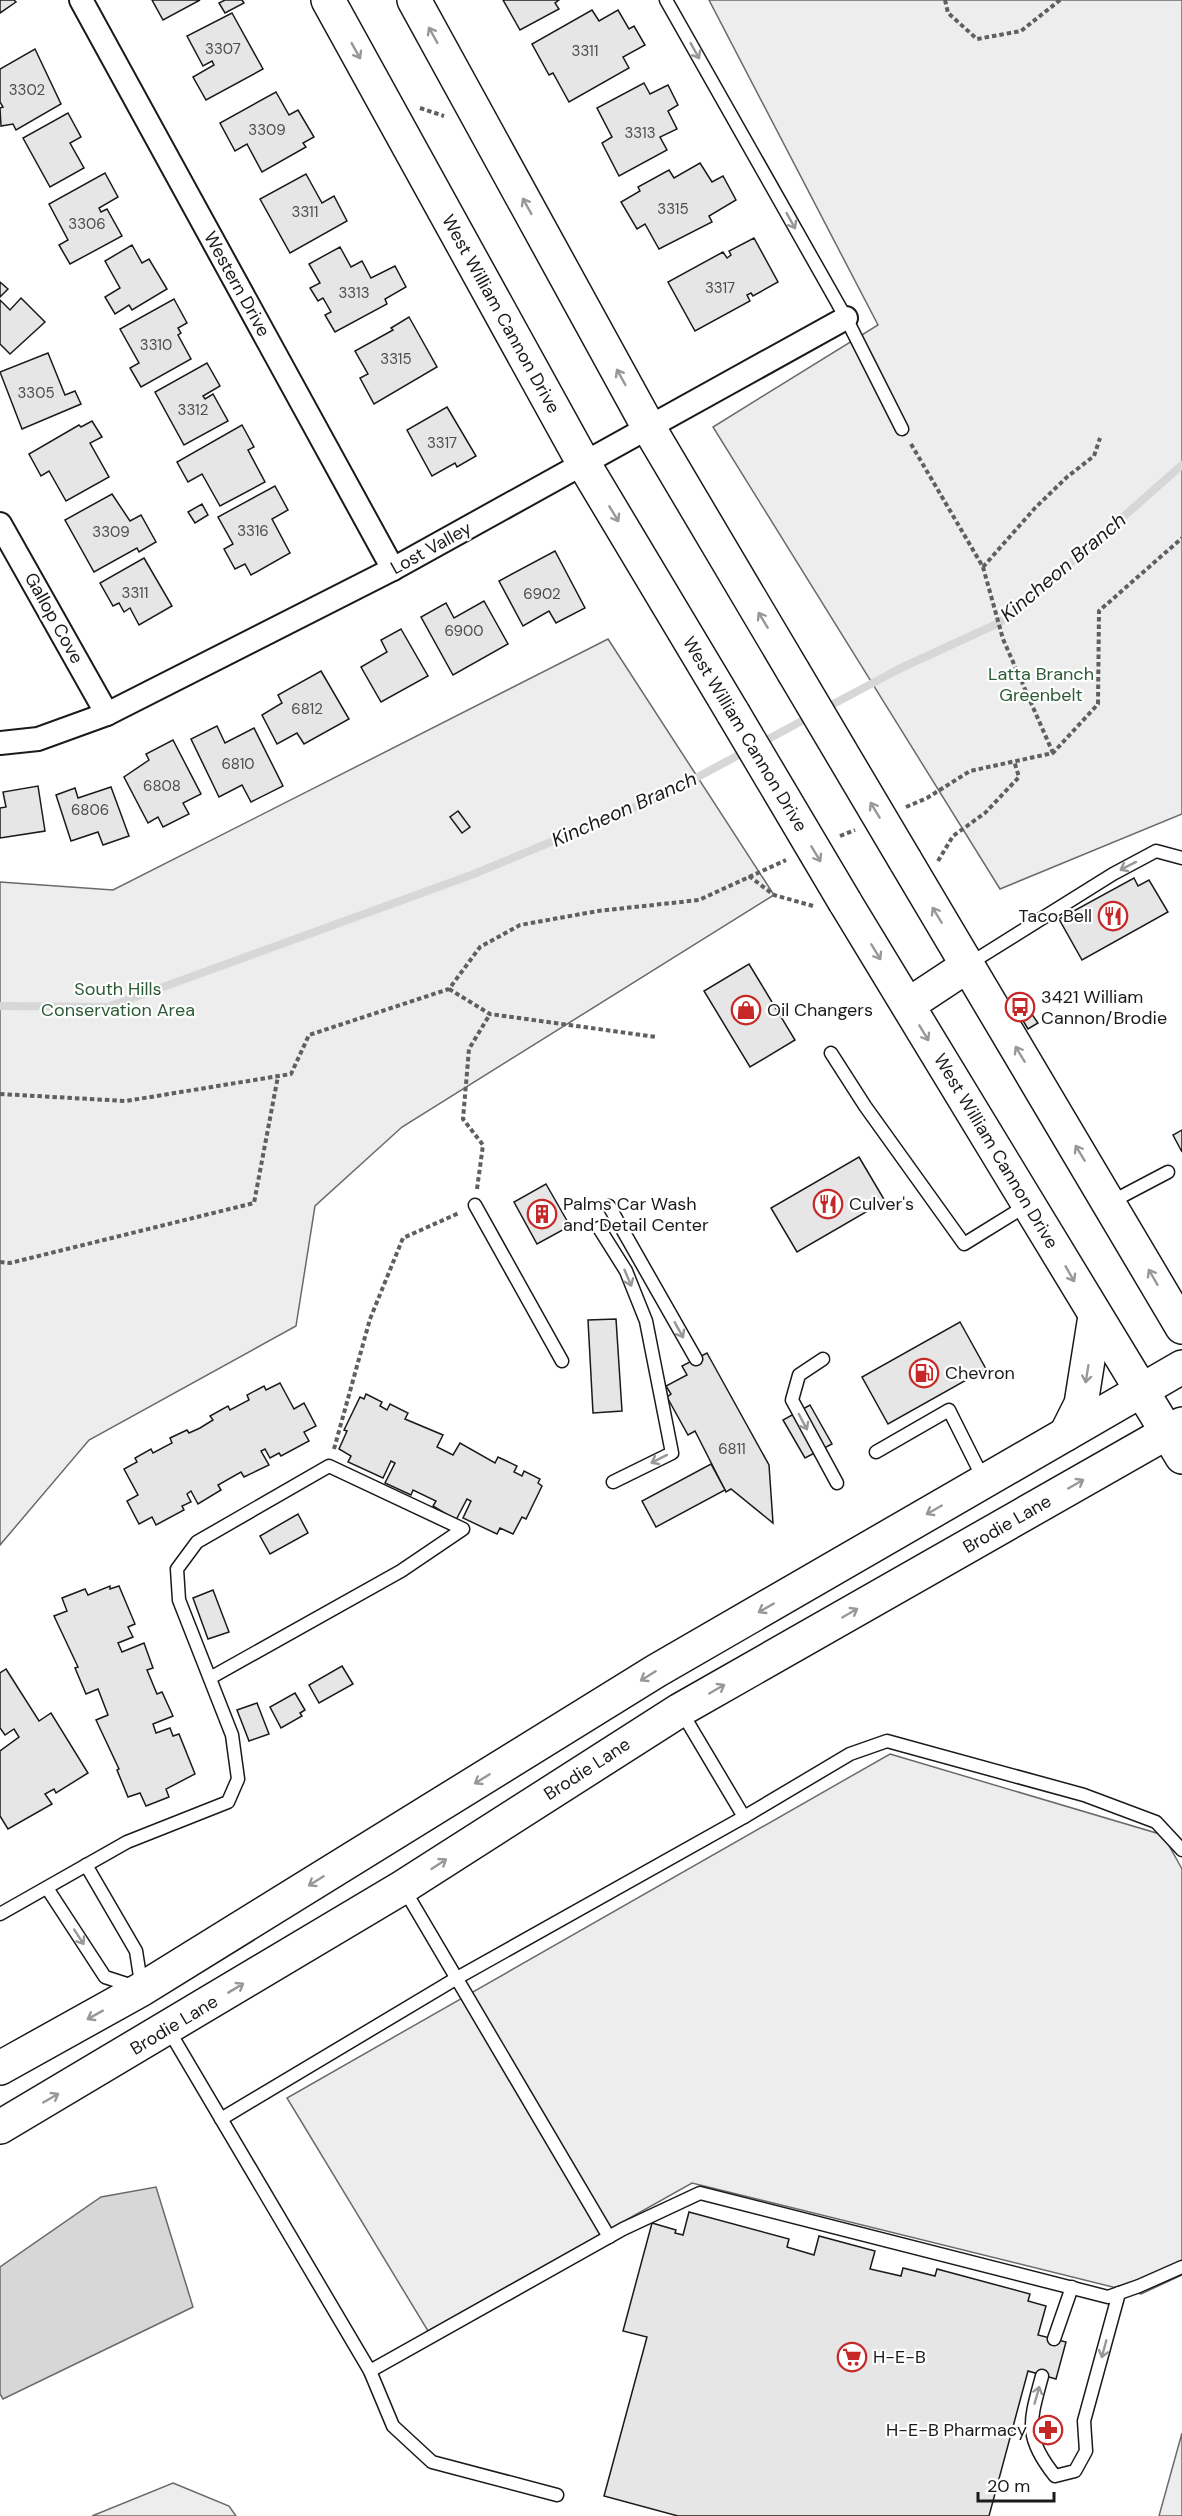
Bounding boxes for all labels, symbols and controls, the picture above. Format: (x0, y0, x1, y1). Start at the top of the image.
one-way arrow (427, 26, 438, 44)
house number: 3307 (205, 39, 241, 59)
house number: 3311 (572, 41, 598, 61)
one-way arrow (350, 42, 362, 59)
one-way arrow (689, 42, 701, 59)
house number: 3302 (9, 80, 45, 100)
house number: 3309 (248, 120, 286, 140)
house number: 3313 (624, 123, 656, 143)
one-way arrow (521, 197, 532, 215)
house number: 3315 (657, 199, 689, 219)
house number: 3311 (292, 202, 318, 222)
street label: West William Cannon Drive (436, 210, 566, 418)
one-way arrow (785, 212, 797, 229)
house number: 3306 (68, 214, 106, 234)
street label: Western Drive (198, 227, 276, 341)
house number: 3317 (705, 278, 735, 298)
house number: 3313 (338, 283, 370, 303)
house number: 3310 (140, 335, 172, 355)
house number: 3315 (380, 349, 412, 369)
one-way arrow (615, 369, 627, 386)
house number: 3305 (17, 383, 55, 403)
house number: 3312 (178, 400, 208, 420)
house number: 3317 (427, 433, 457, 453)
one-way arrow (609, 505, 621, 522)
water label: Kincheon Branch (995, 507, 1131, 627)
street label: Lost Valley (386, 516, 476, 580)
house number: 3316 (237, 521, 269, 541)
house number: 3309 (92, 522, 130, 542)
street label: Gallop Cove (19, 568, 89, 668)
house number: 3311 (122, 583, 148, 603)
house number: 6902 (523, 584, 561, 604)
one-way arrow (756, 612, 768, 629)
house number: 6900 (444, 621, 484, 641)
street label: West William Cannon Drive (677, 632, 813, 836)
park label: Latta Branch Greenbelt (988, 662, 1094, 707)
house number: 6812 (291, 699, 323, 719)
house number: 6810 (221, 754, 255, 774)
water label: Kincheon Branch (547, 765, 701, 853)
house number: 6808 (143, 776, 181, 796)
house number: 6806 (71, 800, 109, 820)
one-way arrow (868, 802, 880, 819)
one-way arrow (811, 845, 823, 862)
one-way arrow (1119, 861, 1137, 872)
restaurant icon: Taco Bell (1097, 900, 1129, 932)
place label: Taco Bell (1019, 904, 1092, 928)
one-way arrow (931, 907, 943, 924)
one-way arrow (870, 943, 882, 960)
park label: South Hills Conservation Area (41, 977, 195, 1022)
place label: 3421 William Cannon/Brodie (1041, 985, 1167, 1030)
bus stop icon: 3421 William Cannon/Brodie (1004, 991, 1036, 1023)
shop icon: Oil Changers (730, 994, 762, 1026)
place label: Oil Changers (767, 998, 873, 1022)
one-way arrow (919, 1024, 931, 1041)
one-way arrow (1014, 1046, 1026, 1063)
street label: West William Cannon Drive (928, 1049, 1064, 1253)
one-way arrow (1074, 1145, 1086, 1162)
restaurant icon: Culver's (812, 1188, 844, 1220)
place label: Palms Car Wash and Detail Center (563, 1192, 709, 1237)
place label: Culver's (849, 1192, 914, 1216)
building icon: Palms Car Wash and Detail Center (526, 1198, 558, 1230)
one-way arrow (1065, 1265, 1077, 1282)
one-way arrow (623, 1269, 635, 1287)
one-way arrow (1146, 1269, 1158, 1286)
one-way arrow (674, 1320, 685, 1338)
fuel station icon: Chevron (908, 1357, 940, 1389)
place label: Chevron (945, 1361, 1015, 1385)
one-way arrow (1081, 1363, 1092, 1383)
one-way arrow (798, 1413, 810, 1431)
house number: 6811 (718, 1439, 746, 1459)
one-way arrow (651, 1454, 669, 1466)
one-way arrow (1067, 1478, 1084, 1490)
street label: Brodie Lane (958, 1489, 1056, 1559)
one-way arrow (926, 1504, 943, 1516)
one-way arrow (758, 1602, 775, 1614)
one-way arrow (841, 1607, 858, 1619)
one-way arrow (640, 1671, 657, 1683)
one-way arrow (708, 1683, 726, 1694)
street label: Brodie Lane (539, 1732, 635, 1806)
one-way arrow (474, 1773, 491, 1785)
one-way arrow (430, 1858, 447, 1870)
one-way arrow (308, 1876, 325, 1888)
one-way arrow (72, 1928, 85, 1945)
one-way arrow (227, 1981, 244, 1993)
street label: Brodie Lane (126, 1989, 222, 2061)
one-way arrow (87, 2009, 104, 2021)
one-way arrow (42, 2091, 59, 2103)
one-way arrow (1097, 2339, 1109, 2358)
supermarket icon: H-E-B (836, 2341, 868, 2373)
place label: H-E-B (873, 2345, 926, 2369)
one-way arrow (1032, 2386, 1043, 2405)
pharmacy icon: H-E-B Pharmacy (1032, 2414, 1064, 2446)
place label: H-E-B Pharmacy (886, 2418, 1027, 2442)
scale bar (978, 2465, 1054, 2503)
text: 20 m (987, 2474, 1030, 2498)

